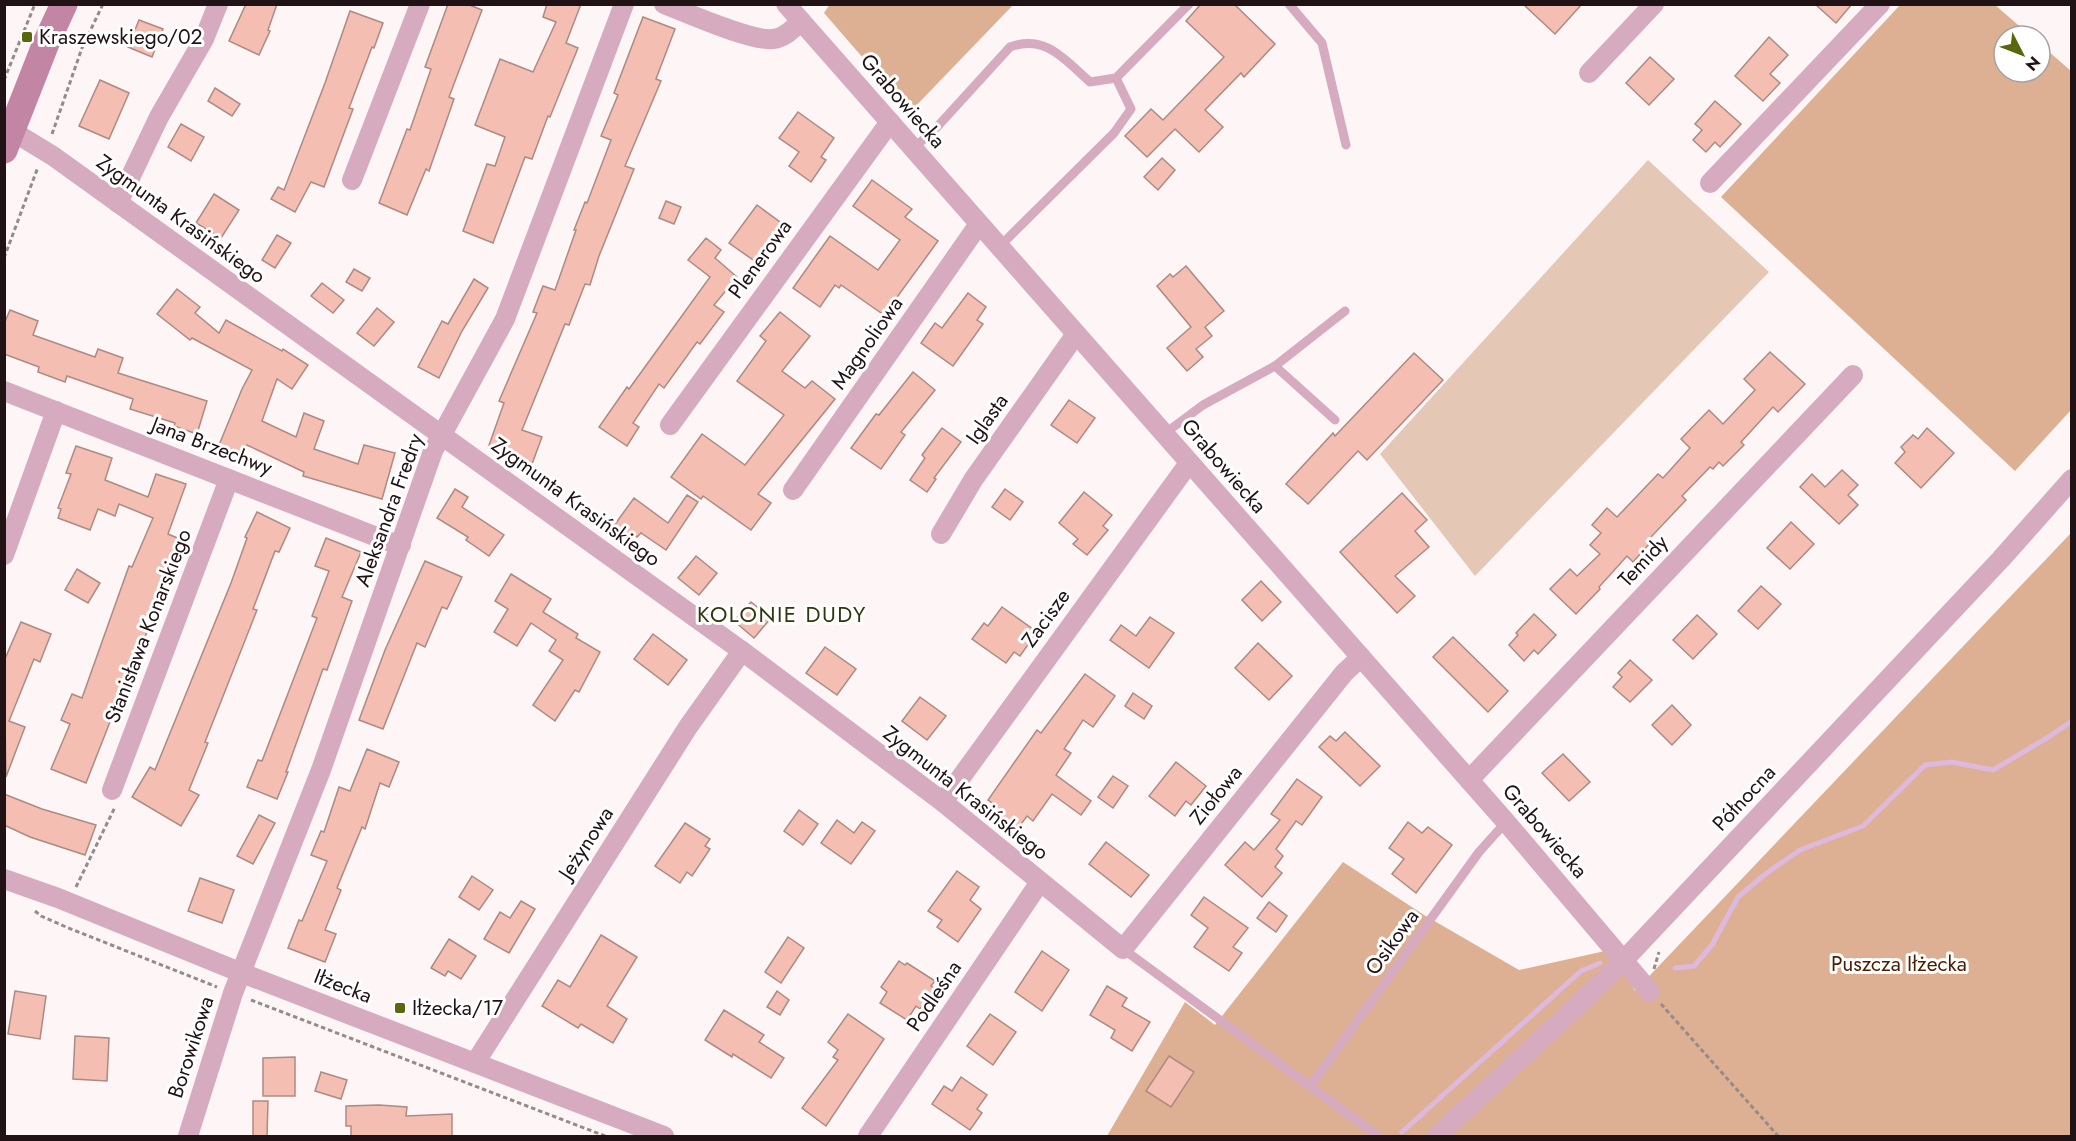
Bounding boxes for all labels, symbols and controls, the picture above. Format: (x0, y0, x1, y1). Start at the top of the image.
place label: Kraszewskiego/02 (39, 22, 202, 52)
north arrow (1992, 24, 2052, 84)
marker: Kraszewskiego/02 (20, 30, 34, 44)
street label: Grabowiecka (853, 47, 953, 155)
text: N (2020, 51, 2046, 76)
street label: Zygmunta Krasińskiego (90, 147, 272, 291)
street label: Plenerowa (721, 213, 799, 305)
street label: Magnoliowa (824, 290, 910, 396)
street label: Iglasta (959, 388, 1015, 450)
street label: Jana Brzechwy (144, 408, 278, 483)
street label: Grabowiecka (1174, 412, 1274, 520)
street label: Aleksandra Fredry (347, 429, 431, 591)
street label: Zygmunta Krasińskiego (485, 430, 667, 574)
street label: Stanisława Konarskiego (97, 525, 199, 727)
street label: Temidy (1611, 528, 1675, 594)
street label: Zacisze (1015, 582, 1078, 653)
district label: KOLONIE DUDY (697, 598, 867, 630)
street label: Zygmunta Krasińskiego (877, 719, 1055, 867)
street label: Północna (1705, 758, 1783, 838)
street label: Ziołowa (1183, 759, 1249, 831)
street label: Grabowiecka (1495, 777, 1595, 885)
street label: Jeżynowa (550, 801, 621, 888)
street label: Osikowa (1358, 903, 1426, 981)
park label: Puszcza Iłżecka (1831, 949, 1967, 979)
street label: Podleśna (899, 955, 969, 1037)
street label: Iłżecka (310, 961, 376, 1011)
street label: Borowikowa (160, 992, 222, 1102)
place label: Iłżecka/17 (412, 993, 503, 1023)
marker: Iłżecka/17 (393, 1001, 407, 1015)

